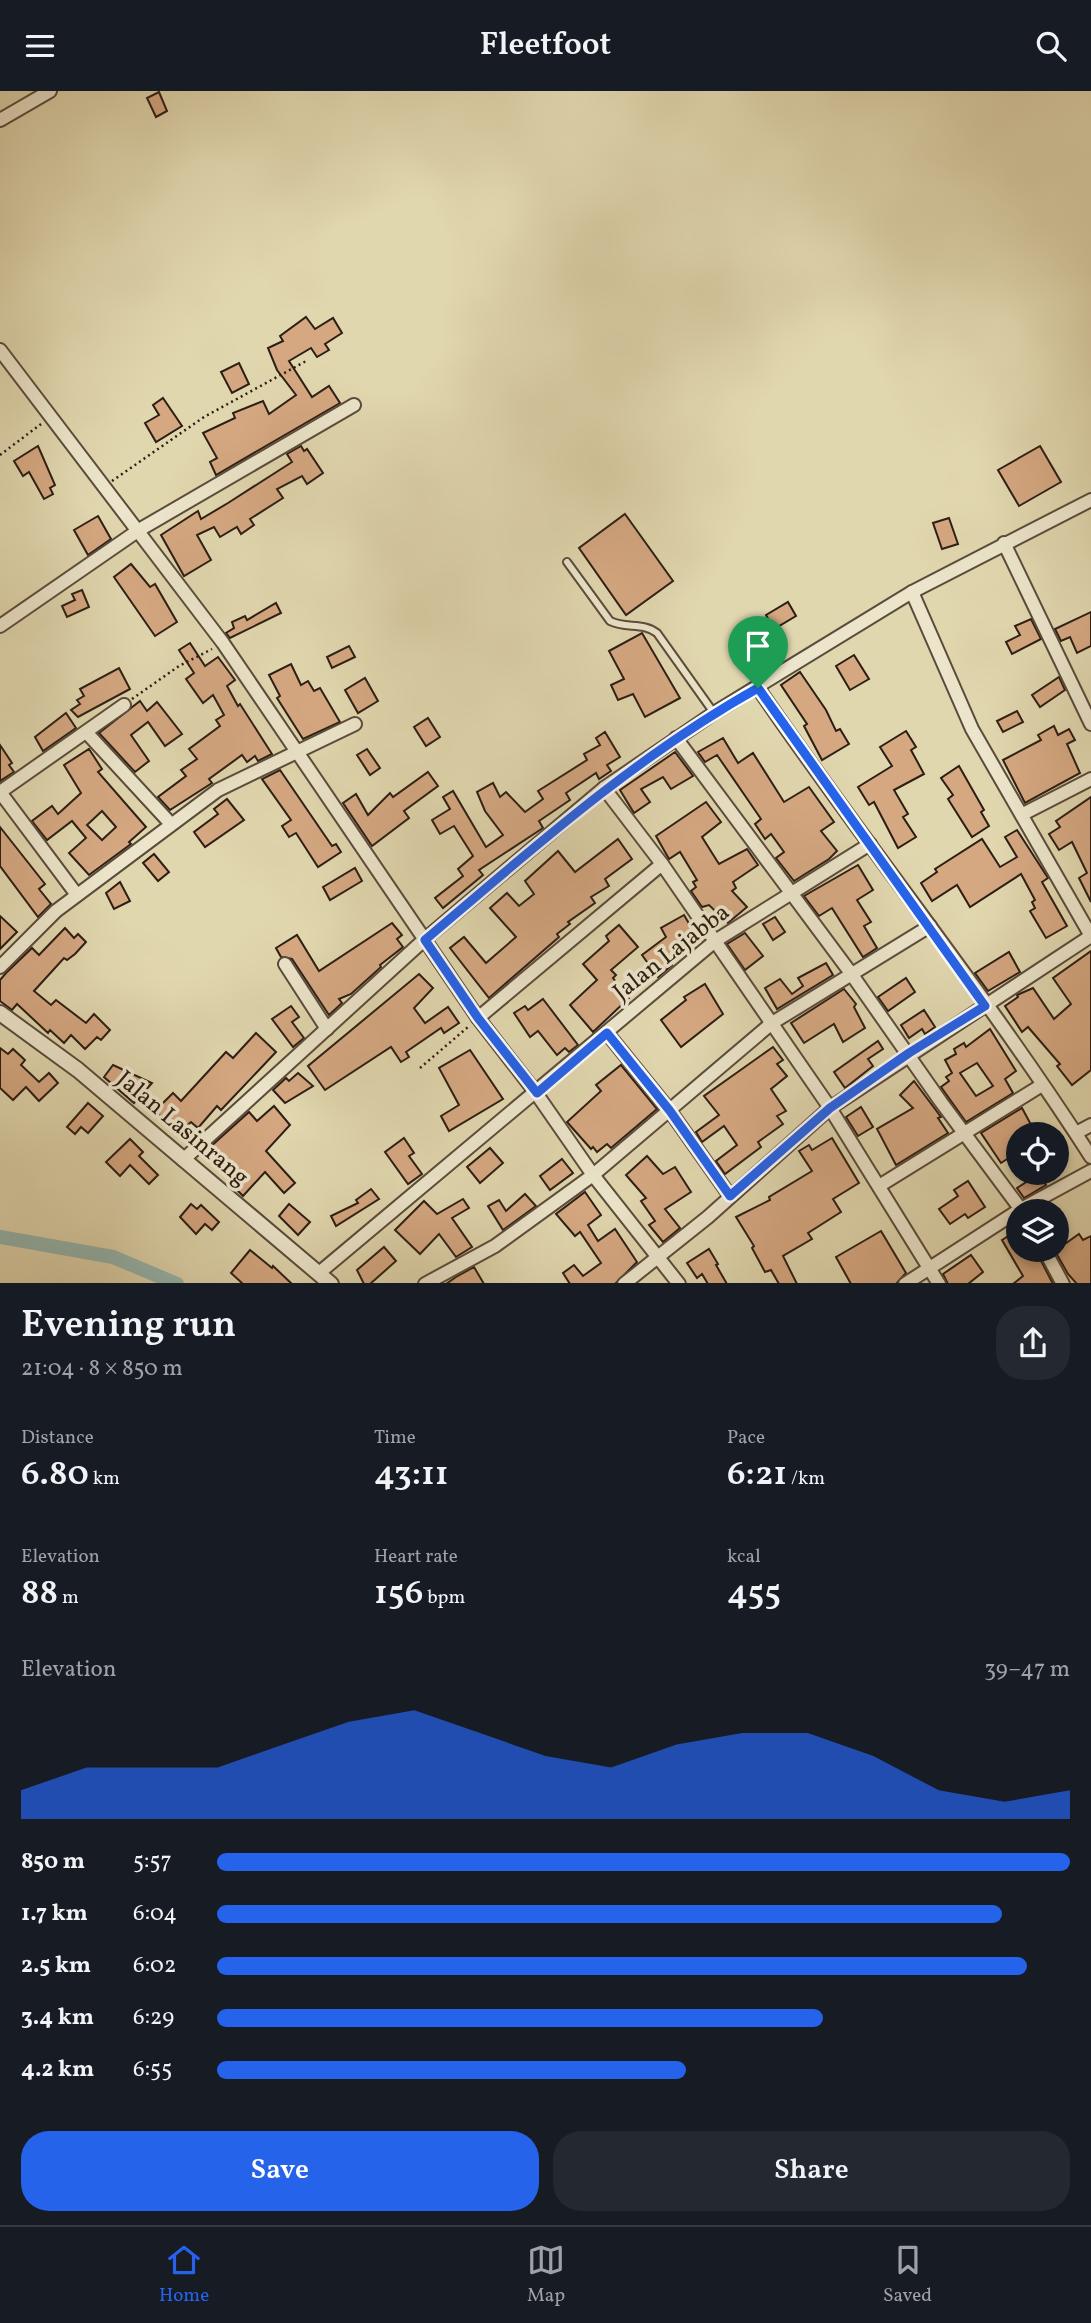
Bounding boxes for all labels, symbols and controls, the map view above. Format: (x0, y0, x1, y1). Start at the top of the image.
text: Fleetfoot (480, 24, 611, 68)
icon: menu (21, 27, 59, 65)
icon: search (1032, 27, 1070, 65)
pin (728, 616, 788, 688)
icon: arrive (739, 627, 777, 665)
street label: Jalan Lajabba (606, 896, 738, 1010)
street label: Jalan Lasinrang (108, 1063, 256, 1195)
map controls (1006, 1122, 1069, 1262)
button: locate (1006, 1122, 1069, 1185)
button: layers (1006, 1199, 1069, 1262)
text: Evening run (21, 1300, 236, 1353)
button: share (996, 1306, 1070, 1380)
text: 21:04 · 8 × 850 m (21, 1353, 183, 1385)
text: Distance (21, 1425, 94, 1451)
text: Time (374, 1425, 416, 1451)
text: Pace (727, 1425, 765, 1451)
text: 6.80 (21, 1451, 89, 1499)
text: 43:11 (374, 1451, 449, 1499)
text: 6:21 (727, 1451, 787, 1499)
text: km (89, 1466, 120, 1492)
text: /km (787, 1466, 825, 1492)
text: Elevation (21, 1544, 100, 1570)
text: Heart rate (374, 1544, 458, 1570)
text: kcal (727, 1544, 761, 1570)
text: 88 (21, 1570, 58, 1618)
text: 156 (374, 1570, 423, 1618)
text: 455 (727, 1570, 781, 1618)
text: m (58, 1585, 79, 1611)
text: bpm (423, 1585, 465, 1611)
text: Elevation (21, 1654, 117, 1686)
text: 39–47 m (984, 1654, 1070, 1686)
text: 850 m (21, 1846, 85, 1878)
text: 5:57 (133, 1846, 172, 1878)
text: 1.7 km (21, 1898, 88, 1930)
text: 6:04 (133, 1898, 177, 1930)
text: 2.5 km (21, 1950, 91, 1982)
text: 6:02 (133, 1950, 176, 1982)
text: 3.4 km (21, 2002, 94, 2034)
text: 6:29 (133, 2002, 174, 2034)
text: 4.2 km (21, 2054, 94, 2086)
text: 6:55 (133, 2054, 172, 2086)
button: Save (21, 2131, 539, 2211)
button: Share (553, 2131, 1070, 2211)
tab: Home (159, 2241, 209, 2309)
tab: Map (527, 2241, 565, 2309)
tab: Saved (883, 2241, 932, 2309)

